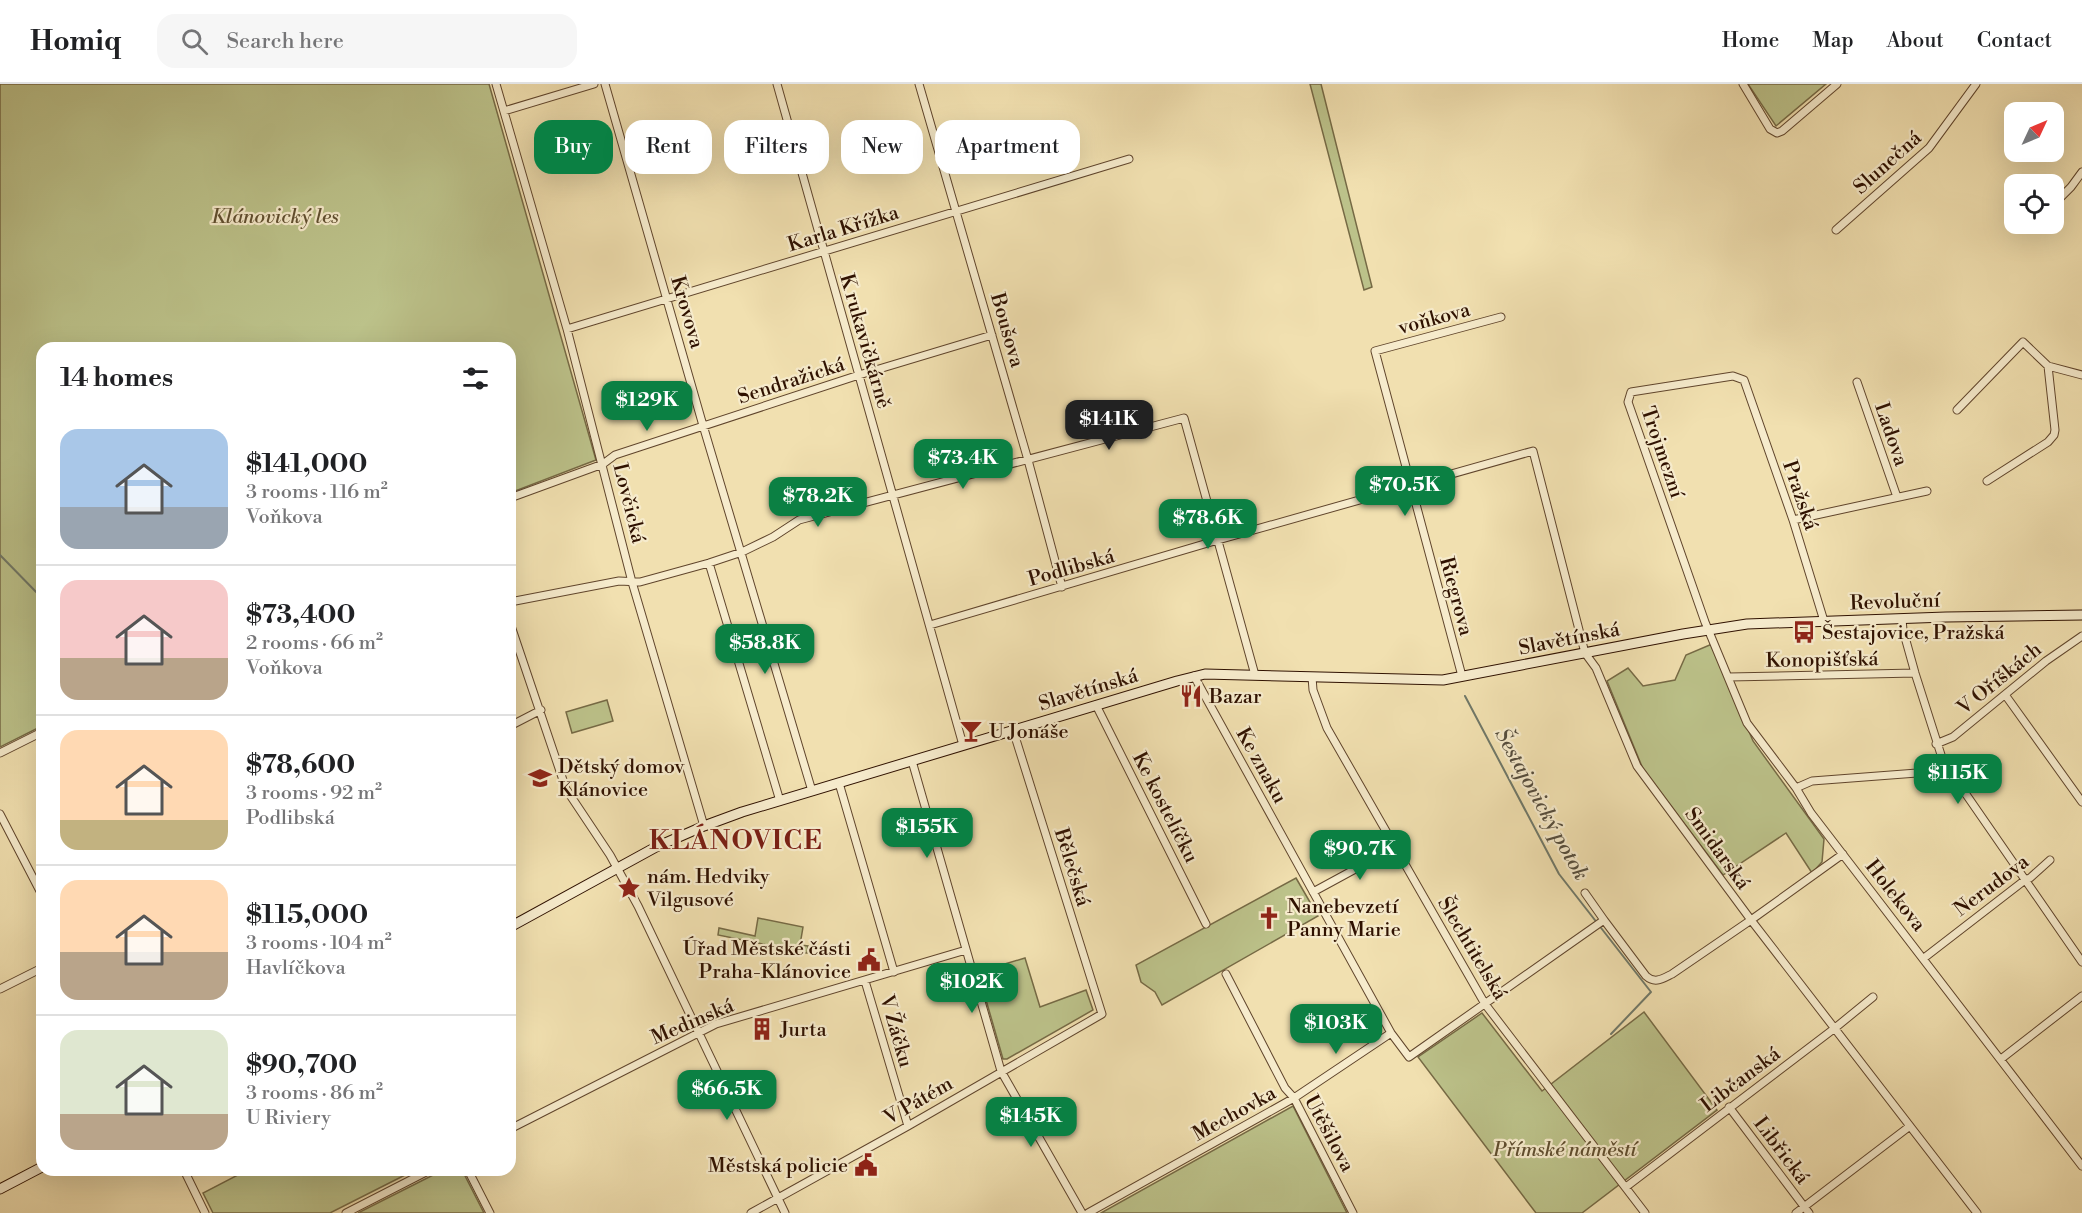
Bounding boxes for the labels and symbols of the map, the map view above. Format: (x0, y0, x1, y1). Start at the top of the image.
north arrow (2004, 102, 2064, 162)
street label: Slunečná (1849, 125, 1928, 200)
street label: Karla Křížka (785, 200, 903, 258)
park label: Klánovický les (211, 205, 339, 230)
street label: K rukavičkárně (833, 271, 896, 412)
street label: Krovova (664, 273, 709, 352)
street label: Boušova (984, 289, 1029, 371)
street label: voňkova (1395, 298, 1474, 341)
street label: Sendražická (735, 352, 849, 410)
pin: $129K (605, 381, 689, 432)
street label: Ladova (1868, 399, 1913, 470)
pin: $141K (1067, 400, 1151, 451)
street label: Trojmezní (1634, 403, 1689, 503)
pin: $73.4K (914, 439, 1012, 490)
street label: Pražská (1776, 457, 1823, 534)
street label: Lovčická (607, 461, 651, 547)
pin: $70.5K (1356, 466, 1454, 517)
pin: $78.2K (769, 477, 867, 528)
pin: $78.6K (1159, 499, 1257, 550)
street label: Podlibská (1025, 544, 1118, 593)
street label: Riegrova (1433, 554, 1478, 639)
street label: Revoluční (1849, 588, 1942, 617)
street label: Slavětínská (1517, 617, 1623, 662)
bus stop icon: Šestajovice, Pražská (1791, 619, 1817, 645)
place label: Šestajovice, Pražská (1822, 620, 2006, 646)
pin: $58.8K (716, 624, 814, 675)
street label: V Oříškách (1952, 637, 2047, 721)
street label: Konopišťská (1765, 647, 1880, 674)
street label: Slavětínská (1036, 663, 1142, 717)
restaurant icon: Bazar (1178, 683, 1204, 709)
place label: Bazar (1208, 685, 1262, 710)
bar icon: U Jonáše (958, 718, 984, 744)
place label: U Jonáše (989, 720, 1069, 745)
water label: Šestajovický potok (1489, 722, 1596, 885)
street label: Ke znaku (1230, 723, 1292, 809)
street label: Ke kostelíčku (1126, 748, 1204, 868)
pin: $115K (1916, 754, 2000, 805)
place label: Dětský domov Klánovice (558, 755, 685, 803)
school or university icon: Dětský domov Klánovice (527, 765, 553, 791)
street label: Smidarská (1679, 803, 1756, 896)
pin: $155K (885, 808, 969, 859)
district label: KLÁNOVICE (649, 823, 823, 857)
street label: Bělečská (1048, 824, 1096, 910)
pin: $90.7K (1311, 830, 1409, 881)
street label: Nerudova (1949, 849, 2035, 923)
street label: Holekova (1859, 855, 1931, 938)
place label: nám. Hedviky Vilgusové (646, 865, 770, 913)
place icon: nám. Hedviky Vilgusové (616, 875, 642, 901)
street label: Šlechtitelská (1431, 892, 1514, 1006)
place label: Nanebevzetí Panny Marie (1287, 895, 1401, 943)
church icon: Nanebevzetí Panny Marie (1256, 905, 1282, 931)
place label: Úřad Městské části Praha-Klánovice (683, 936, 851, 985)
public building icon: Úřad Městské části Praha-Klánovice (856, 947, 882, 973)
pin: $102K (930, 963, 1014, 1014)
street label: V Žáčku (873, 991, 919, 1071)
street label: Medinská (647, 993, 739, 1051)
pin: $103K (1294, 1004, 1378, 1055)
building icon: Jurta (749, 1016, 775, 1042)
place label: Jurta (779, 1018, 828, 1043)
street label: Libčanská (1696, 1042, 1786, 1118)
pin: $66.5K (678, 1070, 776, 1121)
street label: V Pátém (879, 1071, 958, 1132)
street label: Mechovka (1189, 1081, 1282, 1147)
street label: Utěšilova (1298, 1091, 1360, 1177)
pin: $145K (989, 1097, 1073, 1148)
street label: Libřická (1747, 1112, 1815, 1190)
park label: Přímské náměstí (1492, 1138, 1639, 1163)
public building icon: Městská policie (853, 1152, 879, 1178)
place label: Městská policie (708, 1154, 848, 1179)

